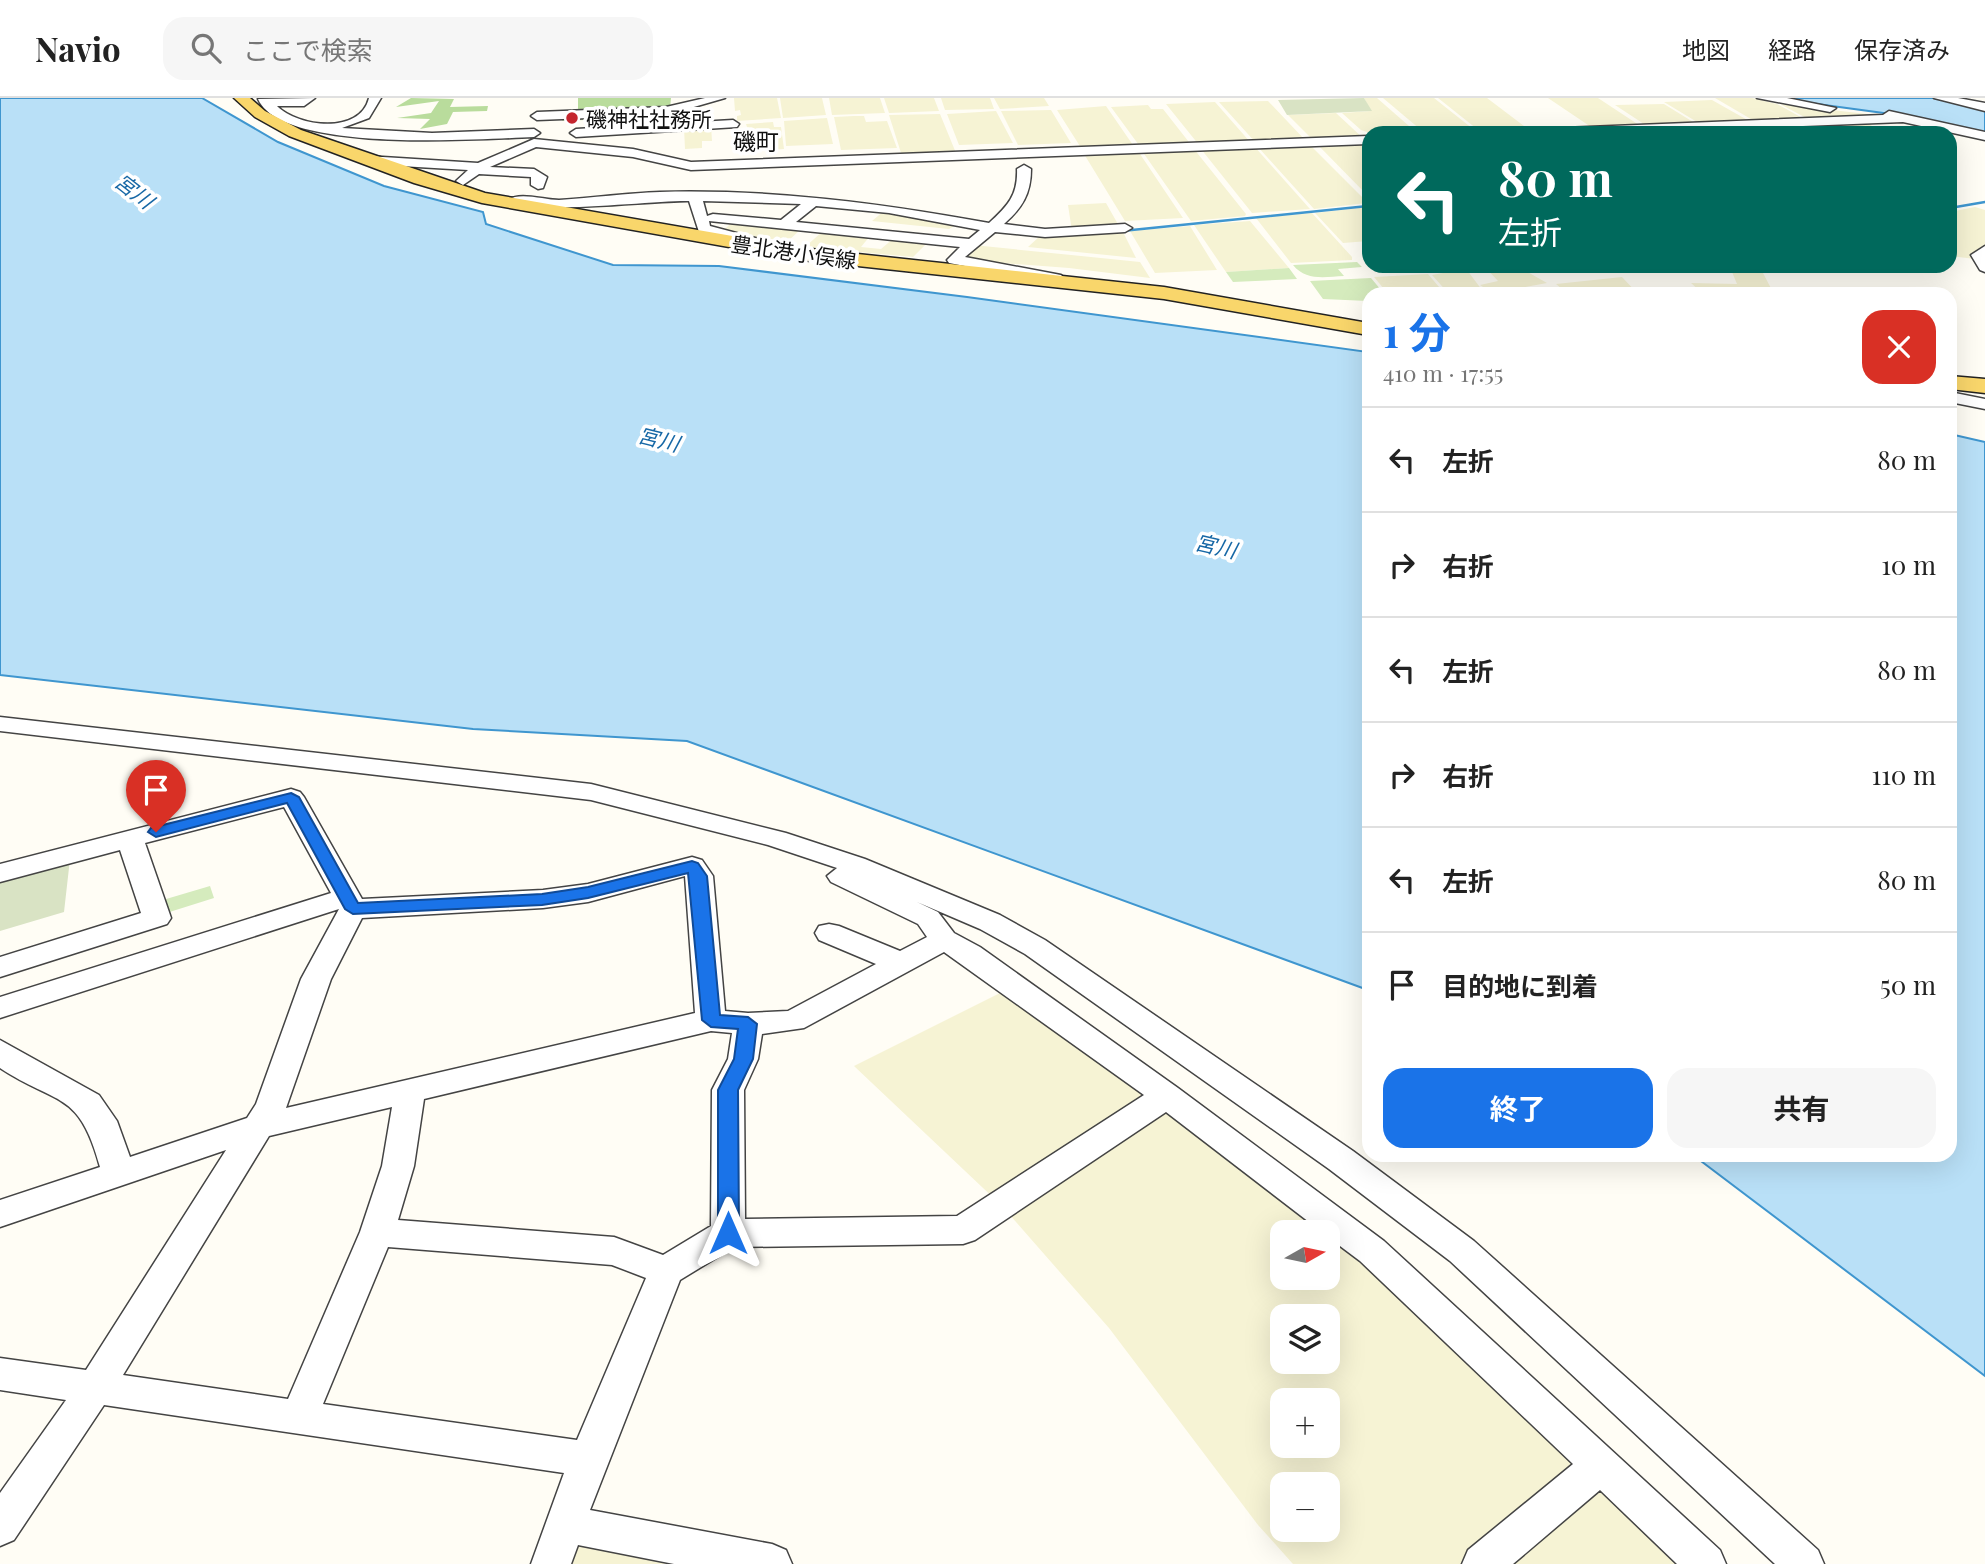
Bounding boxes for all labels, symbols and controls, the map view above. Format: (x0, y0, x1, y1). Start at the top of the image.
search box (163, 17, 653, 80)
text: Navio (35, 26, 121, 70)
icon: search (187, 29, 225, 67)
text: ここで検索 (243, 32, 373, 67)
text: 地図 (1682, 33, 1730, 65)
text: 経路 (1768, 33, 1816, 65)
text: 保存済み (1854, 33, 1950, 65)
place label: 磯神社社務所 (586, 104, 712, 132)
marker: 磯神社社務所 (564, 110, 580, 126)
district label: 磯町 (733, 125, 779, 156)
text: 80 m (1498, 144, 1613, 209)
icon: left (1383, 154, 1474, 245)
water label: 宮川 (110, 166, 162, 215)
text: 左折 (1498, 209, 1562, 252)
street label: 豊北港小俣線 (730, 228, 858, 274)
text: 1 分 (1383, 303, 1451, 359)
button: close (1862, 310, 1936, 384)
text: 410 m · 17:55 (1383, 357, 1503, 388)
water label: 宮川 (635, 419, 685, 457)
icon: left (1383, 441, 1421, 479)
text: 80 m (1877, 442, 1936, 477)
text: 左折 (1442, 443, 1494, 478)
water label: 宮川 (1192, 527, 1242, 564)
icon: right (1383, 546, 1421, 584)
text: 10 m (1881, 547, 1936, 582)
text: 右折 (1442, 548, 1494, 583)
icon: left (1383, 651, 1421, 689)
text: 80 m (1877, 652, 1936, 687)
text: 左折 (1442, 653, 1494, 688)
icon: right (1383, 756, 1421, 794)
text: 110 m (1872, 757, 1936, 792)
text: 右折 (1442, 758, 1494, 793)
pin (126, 760, 186, 832)
icon: arrive (137, 771, 175, 809)
icon: left (1383, 861, 1421, 899)
text: 80 m (1877, 862, 1936, 897)
text: 左折 (1442, 863, 1494, 898)
icon: arrive (1383, 966, 1421, 1004)
text: 50 m (1880, 967, 1936, 1002)
text: 目的地に到着 (1442, 968, 1598, 1003)
button: 終了 (1383, 1068, 1653, 1148)
button: 共有 (1667, 1068, 1936, 1148)
position arrow (691, 1196, 765, 1270)
north arrow (1270, 1220, 1340, 1290)
map controls (1270, 1220, 1340, 1542)
button: layers (1270, 1304, 1340, 1374)
button: + (1270, 1388, 1340, 1458)
button: − (1270, 1472, 1340, 1542)

